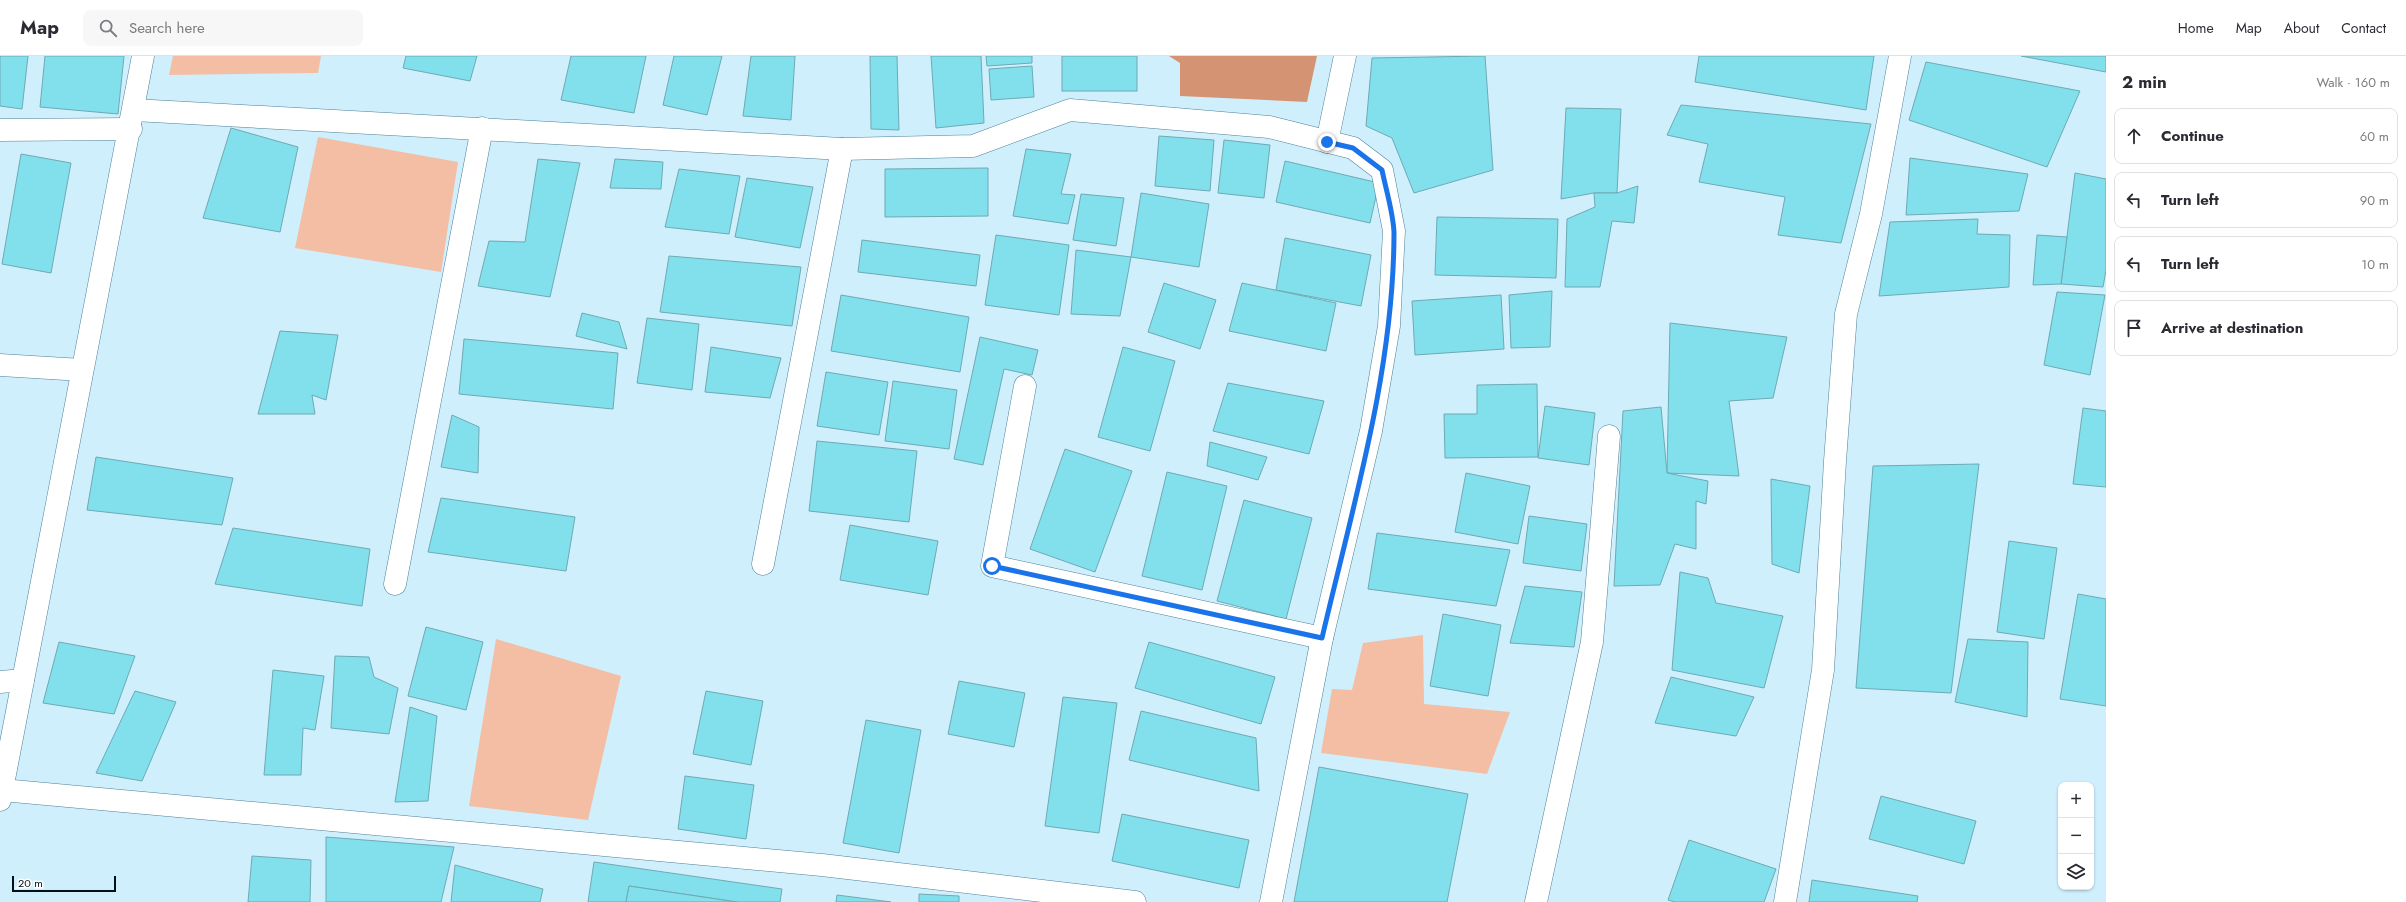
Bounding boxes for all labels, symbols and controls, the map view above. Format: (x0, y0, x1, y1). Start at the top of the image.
search box (83, 10, 363, 46)
text: Map (20, 14, 59, 41)
icon: search (97, 17, 119, 39)
text: Search here (129, 17, 205, 39)
text: Home (2178, 18, 2214, 38)
text: Map (2236, 18, 2262, 38)
text: About (2284, 18, 2319, 38)
text: Contact (2341, 18, 2386, 38)
text: 2 min (2122, 70, 2167, 94)
text: Walk · 160 m (2317, 73, 2390, 92)
icon: ahead (2123, 125, 2145, 147)
text: Continue (2161, 125, 2224, 147)
text: 60 m (2360, 127, 2389, 146)
route end (1318, 133, 1336, 151)
icon: left (2123, 189, 2145, 211)
text: Turn left (2161, 189, 2219, 211)
text: 90 m (2360, 191, 2389, 210)
icon: left (2123, 253, 2145, 275)
text: Turn left (2161, 253, 2219, 275)
text: 10 m (2361, 255, 2389, 274)
icon: arrive (2123, 317, 2145, 339)
text: Arrive at destination (2161, 317, 2303, 339)
route start (983, 557, 1001, 575)
map controls (2058, 782, 2094, 890)
button: + (2058, 782, 2094, 818)
button: − (2058, 818, 2094, 854)
button: layers (2058, 854, 2094, 890)
scale bar (12, 874, 116, 893)
text: 20 m (18, 875, 43, 891)

